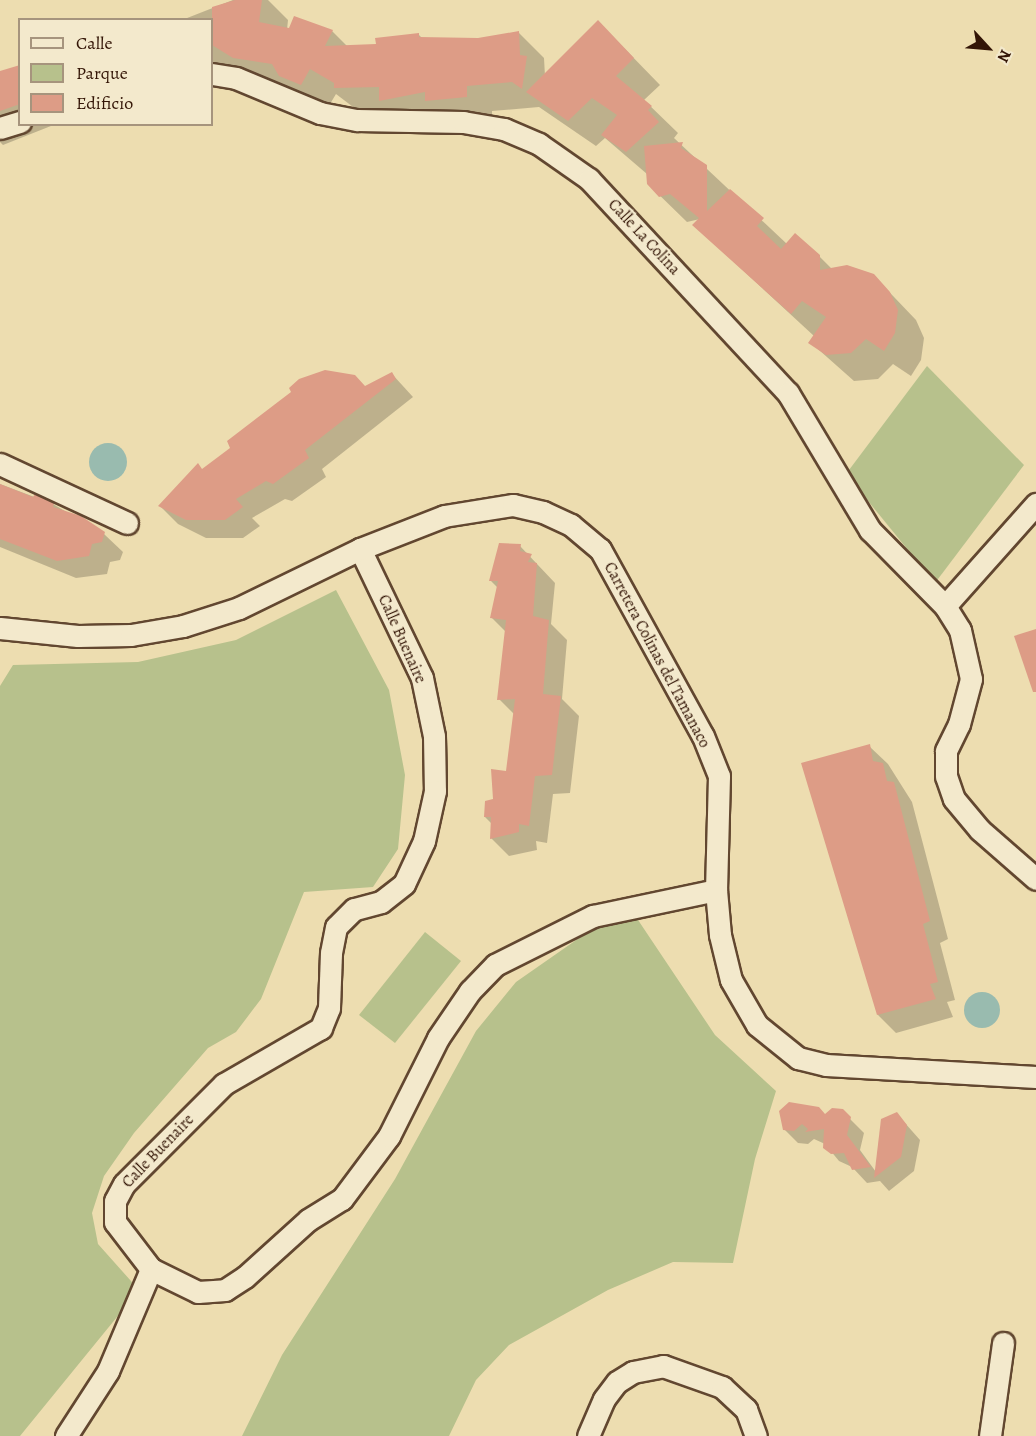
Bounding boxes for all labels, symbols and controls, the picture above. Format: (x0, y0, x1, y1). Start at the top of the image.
legend (18, 18, 213, 126)
north arrow (958, 18, 1018, 78)
text: Calle (76, 31, 113, 55)
text: N (992, 46, 1017, 66)
text: Parque (76, 61, 128, 85)
text: Edificio (76, 91, 133, 115)
street label: Calle La Colina (604, 195, 684, 279)
street label: Carretera Colinas del Tamanaco (600, 559, 714, 751)
street label: Calle Buenaire (374, 592, 430, 686)
street label: Calle Buenaire (118, 1110, 198, 1192)

